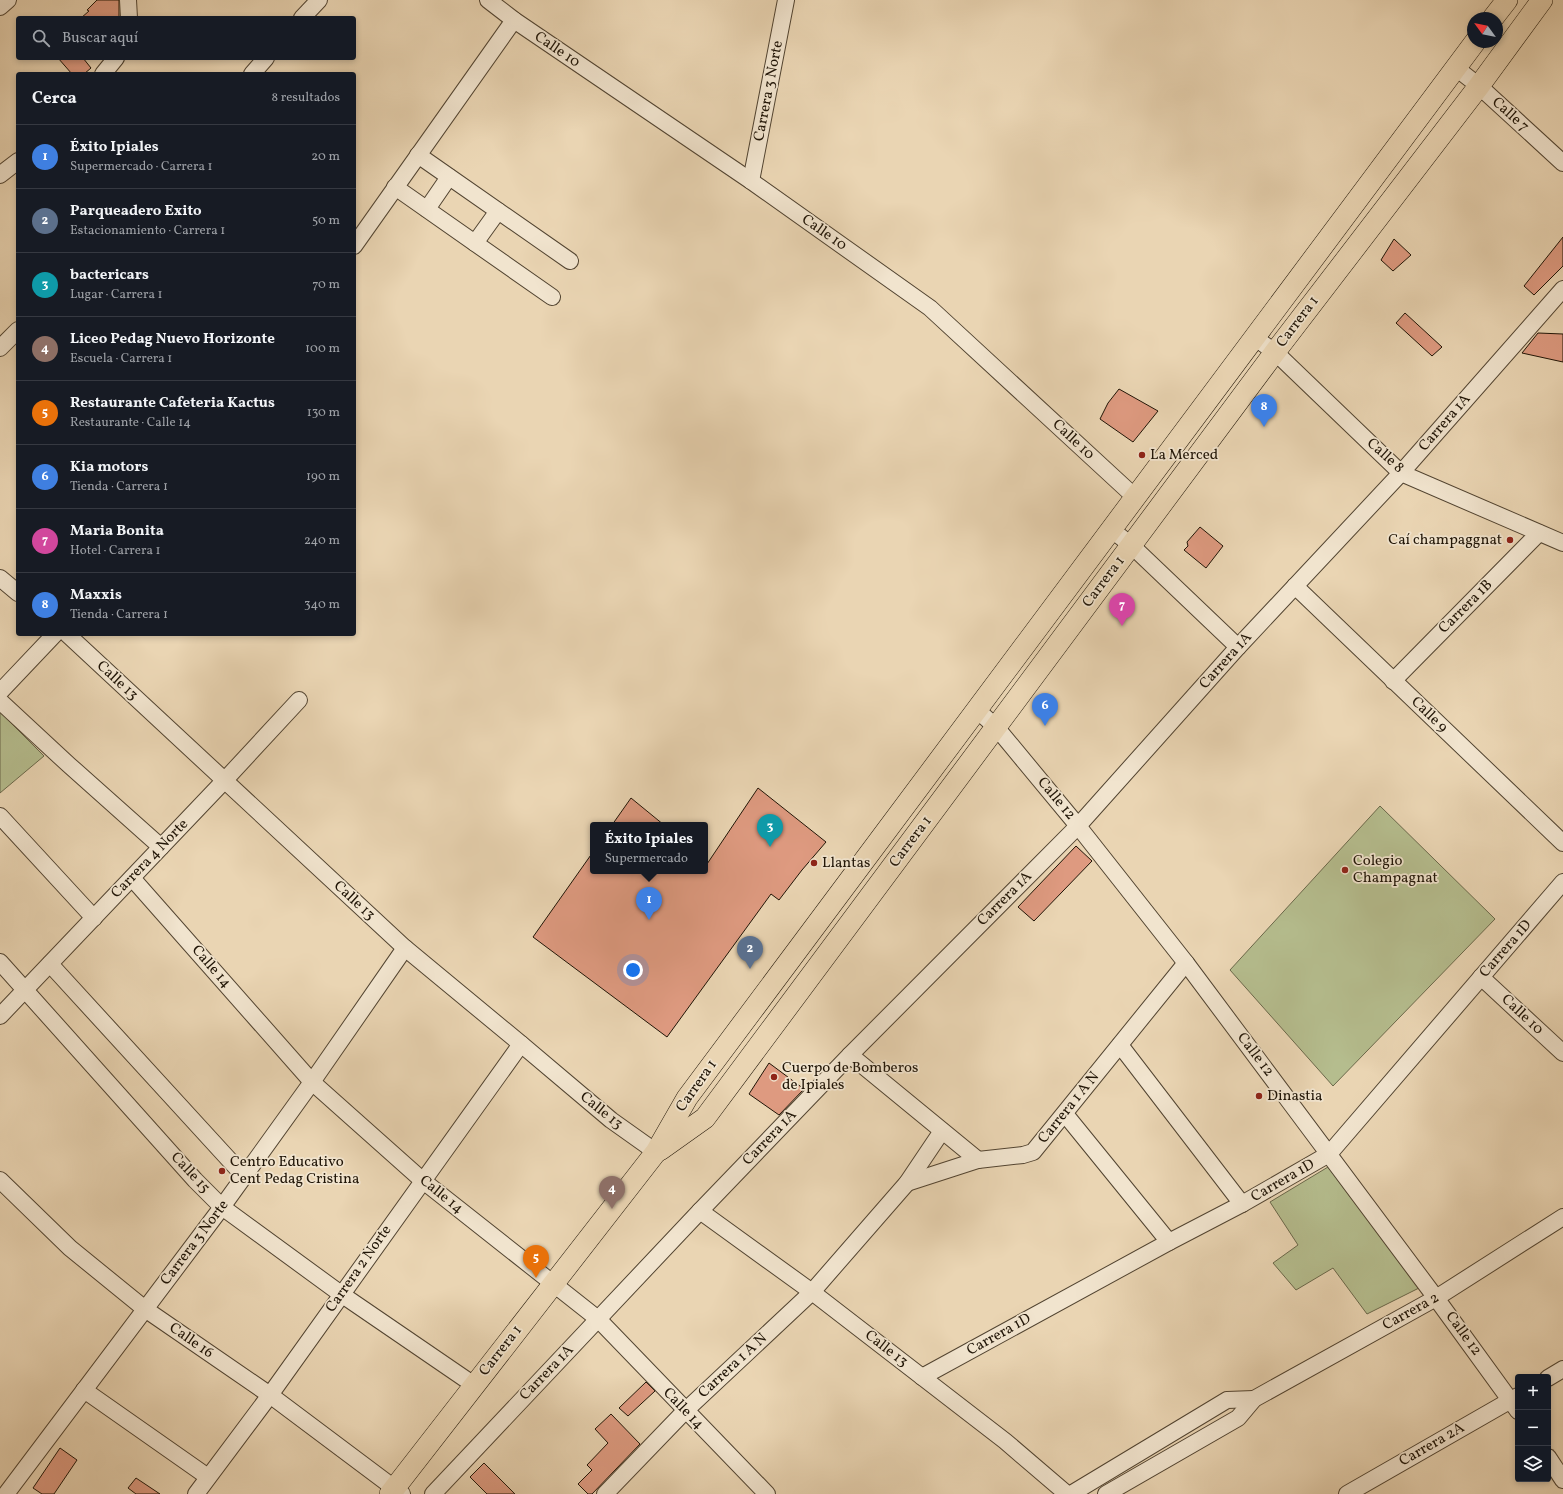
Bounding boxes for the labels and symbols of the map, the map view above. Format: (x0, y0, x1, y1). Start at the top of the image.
north arrow (1467, 12, 1503, 48)
street label: Calle 10 (530, 27, 584, 73)
street label: Carrera 3 Norte (749, 39, 789, 143)
street label: Calle 7 (1487, 93, 1533, 137)
street label: Calle 10 (797, 210, 851, 256)
street label: Carrera 1 (1272, 292, 1324, 352)
street label: Carrera 1A (1414, 389, 1476, 456)
pin: 8 (1251, 394, 1277, 427)
street label: Calle 10 (1047, 415, 1099, 465)
street label: Calle 8 (1362, 433, 1408, 479)
place label: La Merced (1150, 445, 1218, 466)
marker: La Merced (1137, 450, 1147, 460)
place label: Caí champaggnat (1388, 530, 1502, 551)
marker: Caí champaggnat (1505, 535, 1515, 545)
street label: Carrera 1 (1078, 552, 1130, 612)
street label: Carrera 1B (1434, 575, 1498, 639)
pin: 7 (1109, 593, 1135, 626)
street label: Carrera 1A (1195, 628, 1258, 694)
street label: Calle 13 (92, 656, 142, 706)
street label: Calle 9 (1406, 692, 1452, 738)
pin: 6 (1032, 693, 1058, 726)
street label: Calle 12 (1032, 773, 1080, 825)
street label: Carrera 1 (885, 812, 937, 872)
pin: 3 (757, 814, 783, 847)
street label: Carrera 4 Norte (107, 815, 193, 903)
place label: Colegio Champagnat (1353, 851, 1438, 889)
place label: Llantas (822, 853, 870, 874)
marker: Llantas (809, 858, 819, 868)
marker: Colegio Champagnat (1340, 865, 1350, 875)
street label: Carrera 1A (973, 866, 1038, 931)
street label: Calle 13 (329, 876, 379, 926)
pin: 1 (636, 887, 662, 920)
street label: Carrera 1D (1475, 915, 1537, 982)
pin: 2 (737, 936, 763, 969)
street label: Calle 14 (186, 941, 236, 993)
your location (623, 960, 643, 980)
street label: Calle 10 (1496, 990, 1548, 1040)
street label: Calle 12 (1231, 1029, 1279, 1081)
street label: Carrera 1 (671, 1056, 723, 1116)
place label: Cuerpo de Bomberos de Ipiales (782, 1058, 918, 1096)
street label: Carrera 1 A N (1033, 1068, 1105, 1148)
marker: Cuerpo de Bomberos de Ipiales (769, 1072, 779, 1082)
place label: Dinastia (1267, 1086, 1323, 1107)
street label: Calle 13 (575, 1087, 627, 1135)
marker: Dinastia (1254, 1091, 1264, 1101)
street label: Carrera 1A (738, 1105, 802, 1171)
street label: Calle 15 (165, 1148, 215, 1198)
place label: Centro Educativo Cent Pedag Cristina (230, 1152, 359, 1190)
street label: Carrera 1D (1247, 1154, 1319, 1208)
marker: Centro Educativo Cent Pedag Cristina (217, 1166, 227, 1176)
street label: Calle 14 (415, 1171, 468, 1219)
pin: 4 (599, 1176, 625, 1209)
street label: Carrera 3 Norte (156, 1196, 234, 1290)
street label: Carrera 2 Norte (321, 1221, 397, 1317)
pin: 5 (523, 1245, 549, 1278)
street label: Carrera 2 (1379, 1288, 1443, 1336)
street label: Calle 12 (1440, 1308, 1486, 1360)
street label: Carrera 1D (963, 1309, 1035, 1361)
street label: Calle 16 (165, 1318, 217, 1364)
street label: Carrera 1 (474, 1321, 528, 1381)
street label: Calle 13 (860, 1325, 912, 1373)
street label: Carrera 1 A N (694, 1329, 772, 1403)
street label: Carrera 1A (515, 1340, 579, 1406)
street label: Calle 14 (658, 1383, 708, 1435)
street label: Carrera 2A (1395, 1418, 1469, 1472)

